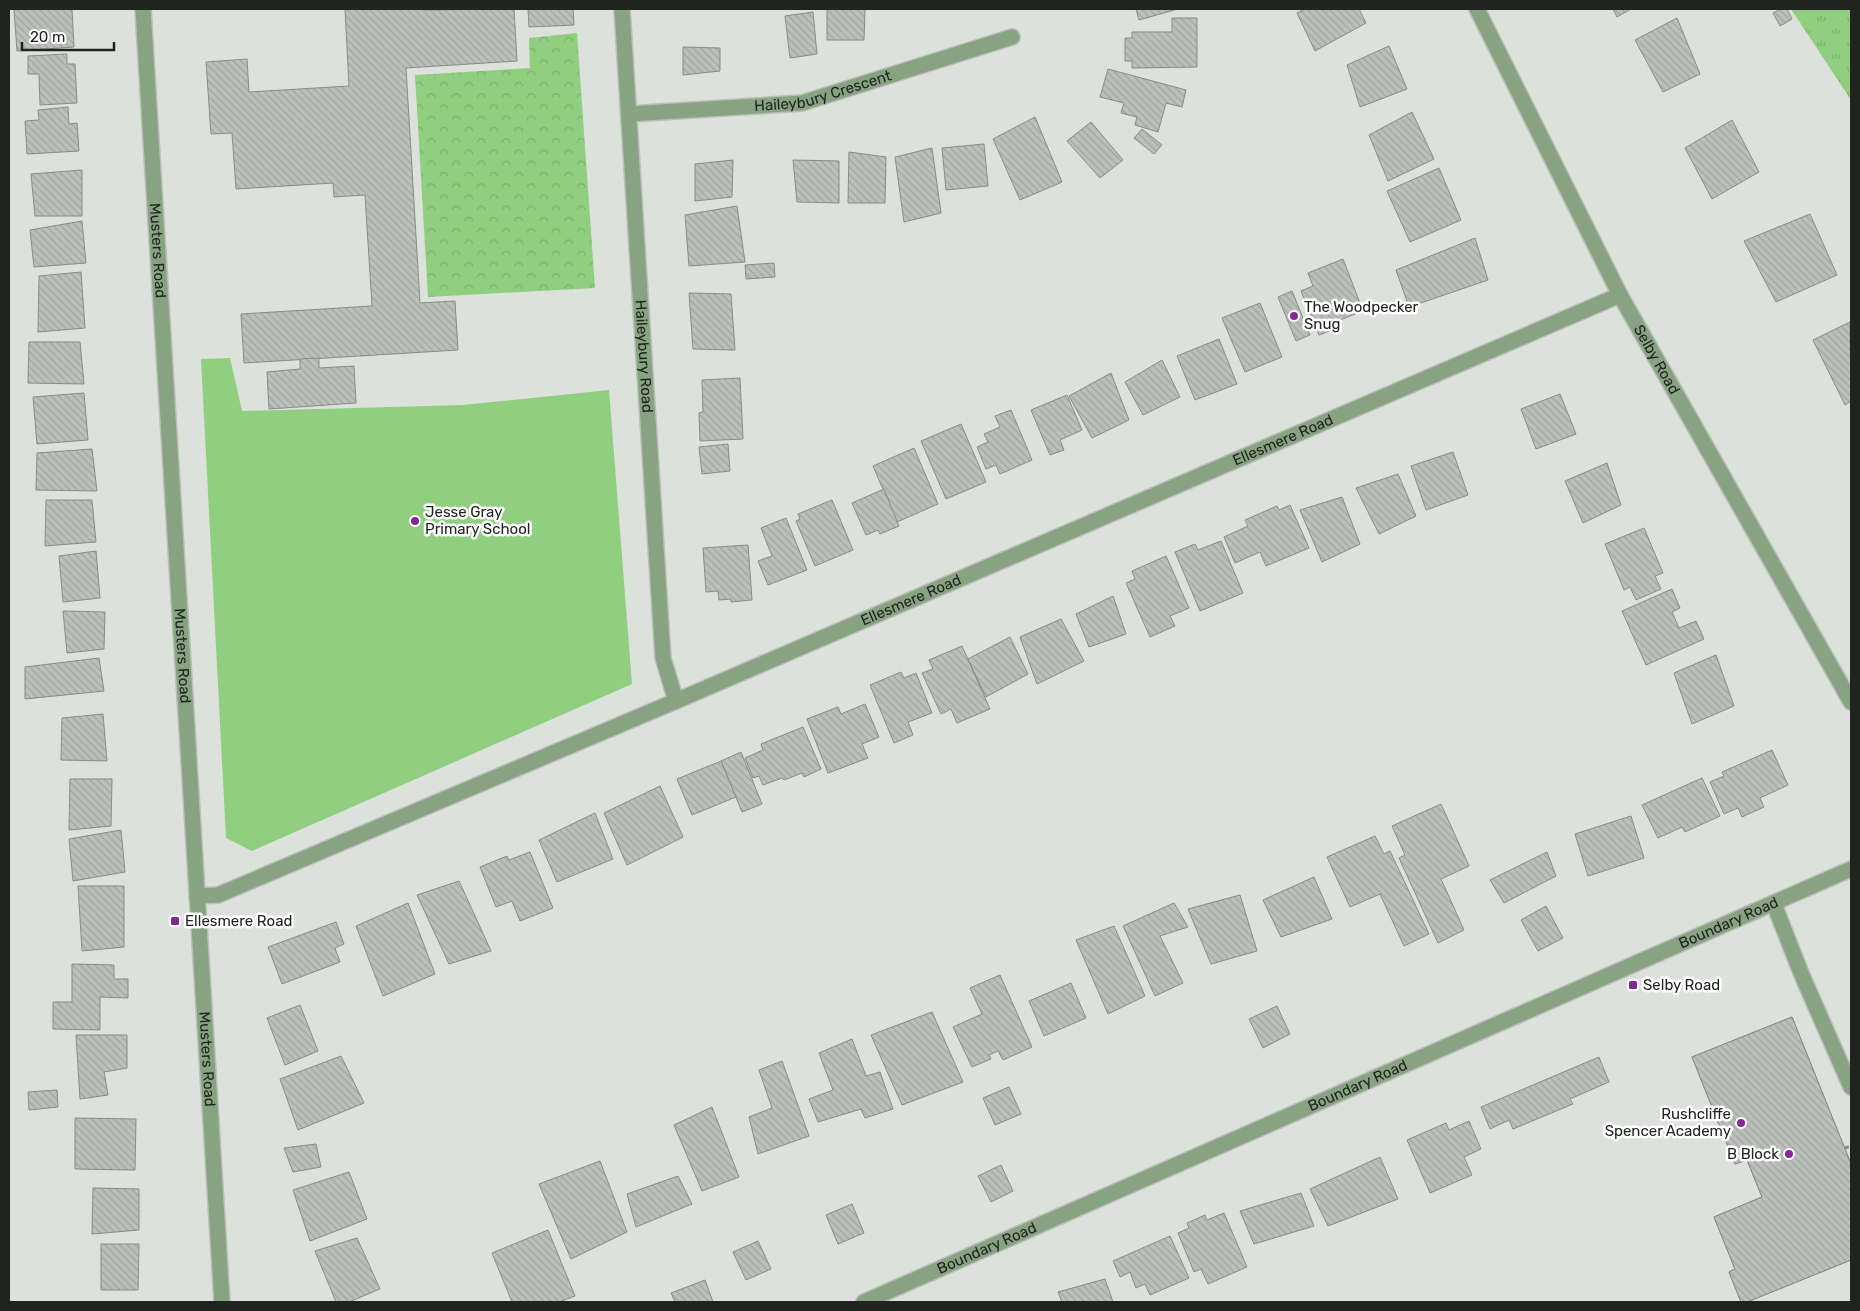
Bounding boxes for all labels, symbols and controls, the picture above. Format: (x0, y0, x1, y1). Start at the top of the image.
scale bar (22, 20, 115, 52)
text: 20 m (30, 28, 65, 46)
street label: Haileybury Crescent (754, 66, 894, 115)
street label: Musters Road (146, 202, 170, 299)
place label: The Woodpecker Snug (1304, 298, 1419, 333)
street label: Haileybury Road (631, 299, 657, 414)
marker: The Woodpecker Snug (1288, 310, 1300, 322)
street label: Selby Road (1630, 322, 1684, 398)
street label: Ellesmere Road (1230, 411, 1336, 470)
place label: Jesse Gray Primary School (425, 503, 530, 538)
marker: Jesse Gray Primary School (409, 515, 421, 527)
street label: Ellesmere Road (858, 571, 964, 630)
street label: Musters Road (171, 608, 194, 704)
street label: Boundary Road (1676, 893, 1781, 952)
place label: Ellesmere Road (185, 912, 292, 930)
marker: Ellesmere Road (169, 915, 181, 927)
place label: Selby Road (1643, 976, 1720, 994)
marker: Selby Road (1627, 979, 1639, 991)
street label: Musters Road (195, 1011, 219, 1107)
street label: Boundary Road (1305, 1056, 1410, 1115)
place label: Rushcliffe Spencer Academy (1605, 1105, 1731, 1140)
marker: Rushcliffe Spencer Academy (1735, 1117, 1747, 1129)
place label: B Block (1727, 1145, 1779, 1163)
marker: B Block (1783, 1148, 1795, 1160)
street label: Boundary Road (934, 1218, 1039, 1278)

